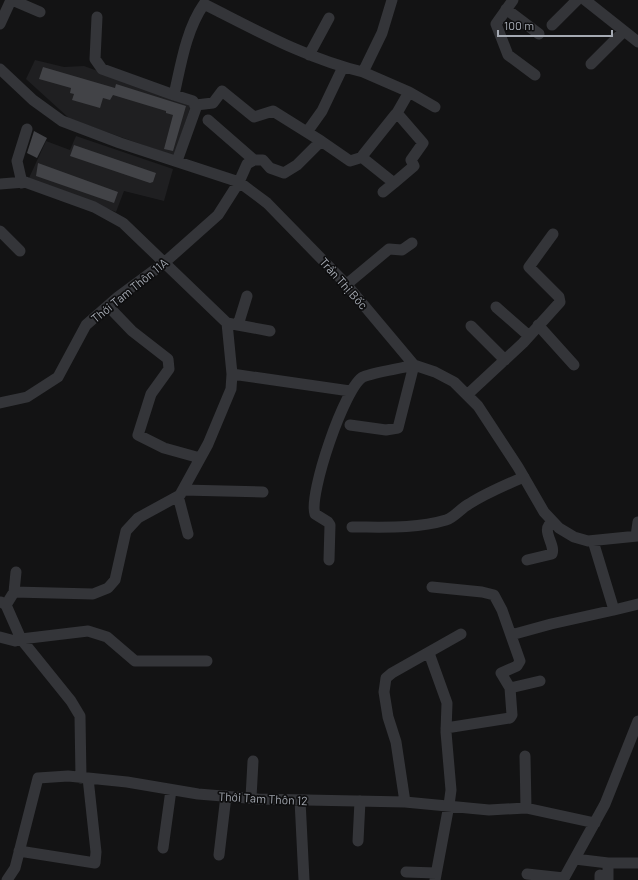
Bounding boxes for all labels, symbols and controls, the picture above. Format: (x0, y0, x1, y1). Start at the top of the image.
scale bar (498, 12, 612, 38)
text: 100 m (504, 18, 534, 32)
street label: Trần Thị Bốc (317, 254, 371, 312)
street label: Thới Tam Thôn 11A (88, 255, 170, 325)
street label: Thới Tam Thôn 12 (218, 789, 308, 807)

